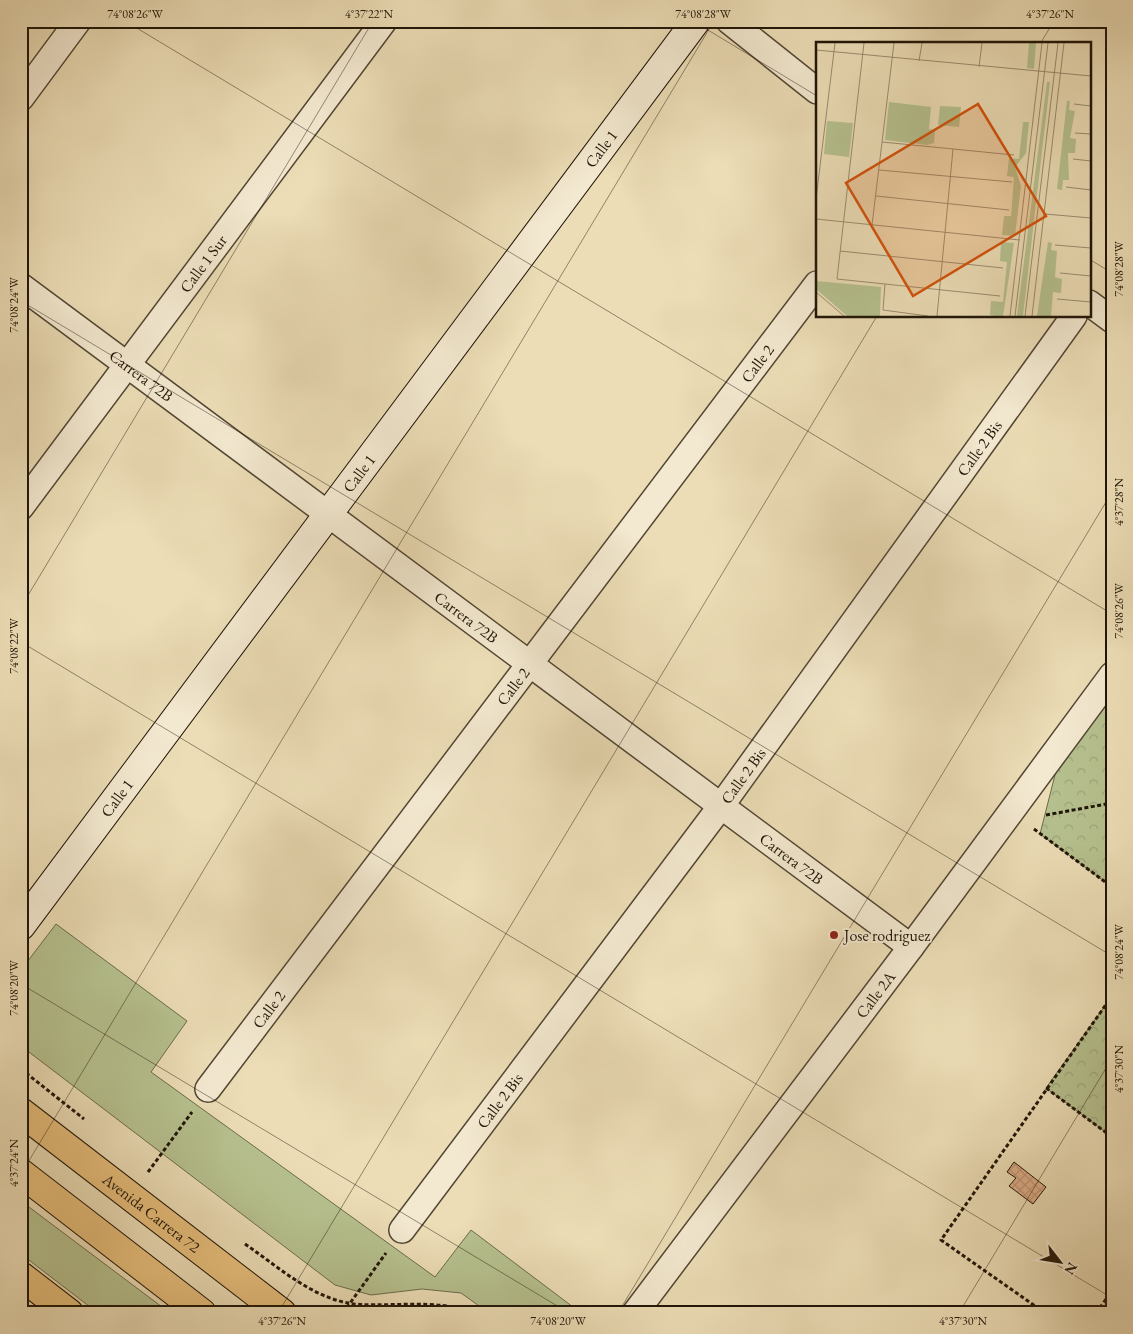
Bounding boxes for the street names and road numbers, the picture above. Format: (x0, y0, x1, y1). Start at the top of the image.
street label: Calle 1 (580, 125, 622, 172)
street label: Calle 1 Sur (175, 230, 232, 297)
street label: Calle 2 (736, 340, 779, 387)
street label: Carrera 72B (105, 345, 177, 406)
street label: Calle 2 Bis (952, 416, 1007, 480)
street label: Calle 1 (338, 450, 380, 497)
street label: Carrera 72B (430, 587, 502, 648)
street label: Calle 2 (492, 663, 534, 710)
street label: Calle 2 Bis (716, 744, 771, 808)
street label: Calle 1 (96, 775, 138, 821)
street label: Carrera 72B (755, 828, 828, 889)
street label: Calle 2A (851, 966, 901, 1022)
street label: Calle 2 (248, 986, 290, 1033)
street label: Calle 2 Bis (472, 1069, 528, 1133)
street label: Avenida Carrera 72 (97, 1168, 205, 1258)

